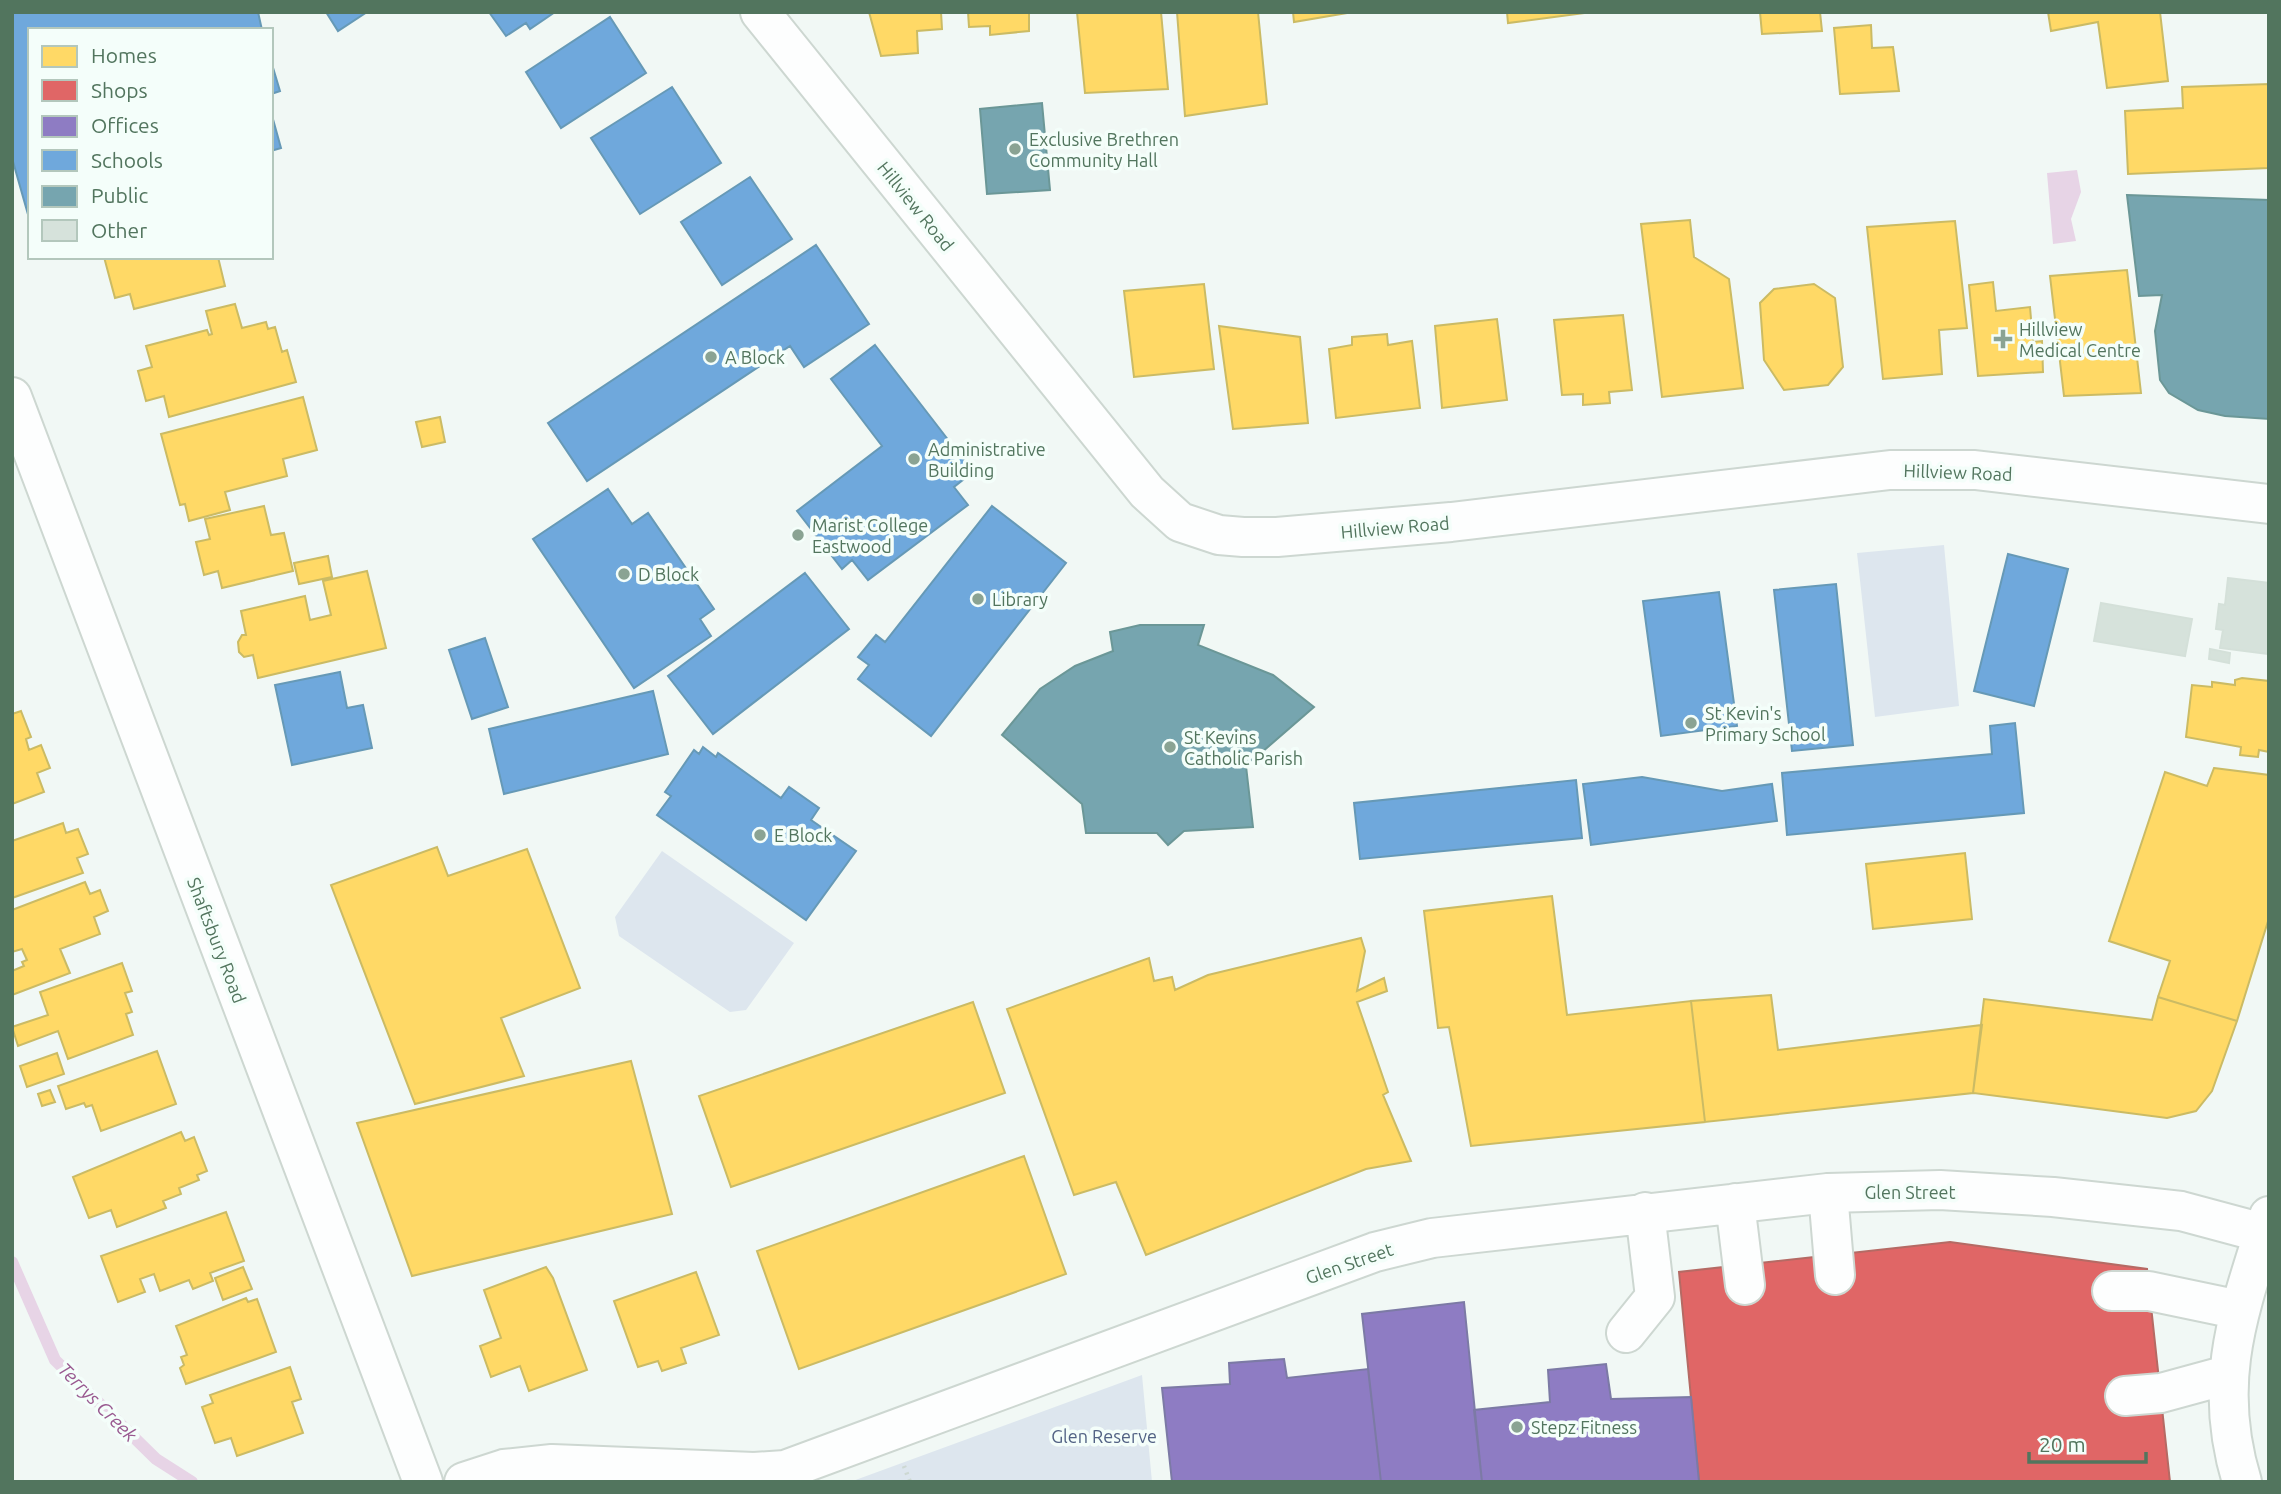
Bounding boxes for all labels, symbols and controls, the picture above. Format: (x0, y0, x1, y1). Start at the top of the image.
legend (28, 28, 273, 259)
text: Homes (91, 43, 157, 67)
text: Shops (91, 78, 148, 102)
text: Offices (91, 113, 159, 137)
place label: Exclusive Brethren Community Hall (1029, 129, 1179, 170)
marker: Exclusive Brethren Community Hall (1007, 141, 1023, 157)
text: Schools (91, 148, 163, 172)
street label: Hillview Road (874, 157, 958, 255)
text: Public (91, 183, 148, 207)
text: Other (91, 218, 147, 242)
place label: Hillview Medical Centre (2019, 319, 2141, 360)
marker: Hillview Medical Centre (1993, 329, 2013, 349)
place label: A Block (725, 347, 785, 367)
marker: A Block (703, 349, 719, 365)
place label: Administrative Building (928, 439, 1046, 480)
marker: Administrative Building (906, 451, 922, 467)
street label: Hillview Road (1903, 460, 2013, 484)
street label: Hillview Road (1340, 512, 1450, 542)
place label: Marist College Eastwood (812, 515, 928, 556)
marker: Marist College Eastwood (790, 527, 806, 543)
place label: D Block (638, 564, 699, 584)
marker: D Block (616, 566, 632, 582)
place label: Library (992, 589, 1048, 609)
marker: Library (970, 591, 986, 607)
place label: St Kevin's Primary School (1705, 703, 1826, 744)
marker: St Kevin's Primary School (1683, 715, 1699, 731)
place label: St Kevins Catholic Parish (1184, 727, 1303, 768)
marker: St Kevins Catholic Parish (1162, 739, 1178, 755)
place label: E Block (774, 825, 832, 845)
marker: E Block (752, 827, 768, 843)
street label: Shaftsbury Road (184, 874, 250, 1006)
street label: Glen Street (1864, 1182, 1956, 1202)
street label: Glen Street (1303, 1239, 1395, 1287)
water label: Terrys Creek (54, 1358, 142, 1446)
place label: Stepz Fitness (1531, 1417, 1637, 1437)
marker: Stepz Fitness (1509, 1419, 1525, 1435)
scale bar (2029, 1420, 2146, 1464)
park label: Glen Reserve (1051, 1426, 1157, 1446)
text: 20 m (2039, 1432, 2086, 1456)

